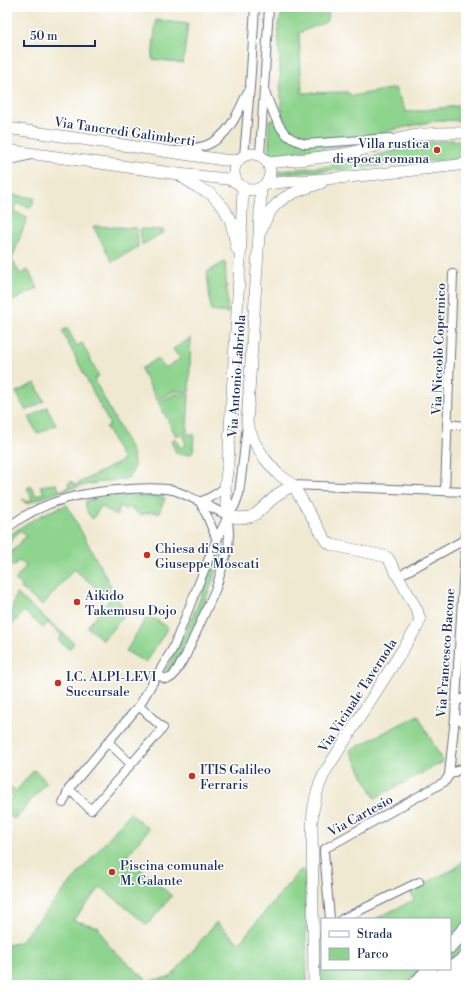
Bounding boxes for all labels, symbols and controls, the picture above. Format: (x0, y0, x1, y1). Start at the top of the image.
scale bar (24, 22, 95, 48)
text: 50 m (30, 29, 58, 44)
street label: Via Tancredi Galimberti (52, 114, 196, 150)
place label: Villa rustica di epoca romana (332, 136, 429, 167)
marker: Villa rustica di epoca romana (432, 145, 442, 155)
street label: Via Niccolò Copernico (429, 283, 449, 416)
street label: Via Antonio Labriola (225, 314, 249, 439)
place label: Chiesa di San Giuseppe Moscati (155, 541, 259, 572)
marker: Chiesa di San Giuseppe Moscati (142, 550, 152, 560)
street label: Via Francesco Bacone (433, 587, 459, 719)
place label: Aikido Takemusu Dojo (84, 588, 177, 619)
marker: Aikido Takemusu Dojo (72, 597, 82, 607)
street label: Via Vicinale Tavernola (315, 635, 401, 756)
place label: I.C. ALPI-LEVI Succursale (66, 669, 157, 700)
marker: I.C. ALPI-LEVI Succursale (53, 678, 63, 688)
place label: ITIS Galileo Ferraris (200, 762, 271, 793)
marker: ITIS Galileo Ferraris (187, 771, 197, 781)
street label: Via Cartesio (324, 791, 396, 841)
place label: Piscina comunale M. Galante (120, 858, 225, 889)
marker: Piscina comunale M. Galante (107, 867, 117, 877)
legend (321, 918, 451, 970)
text: Strada (357, 927, 393, 942)
text: Parco (357, 947, 389, 962)

